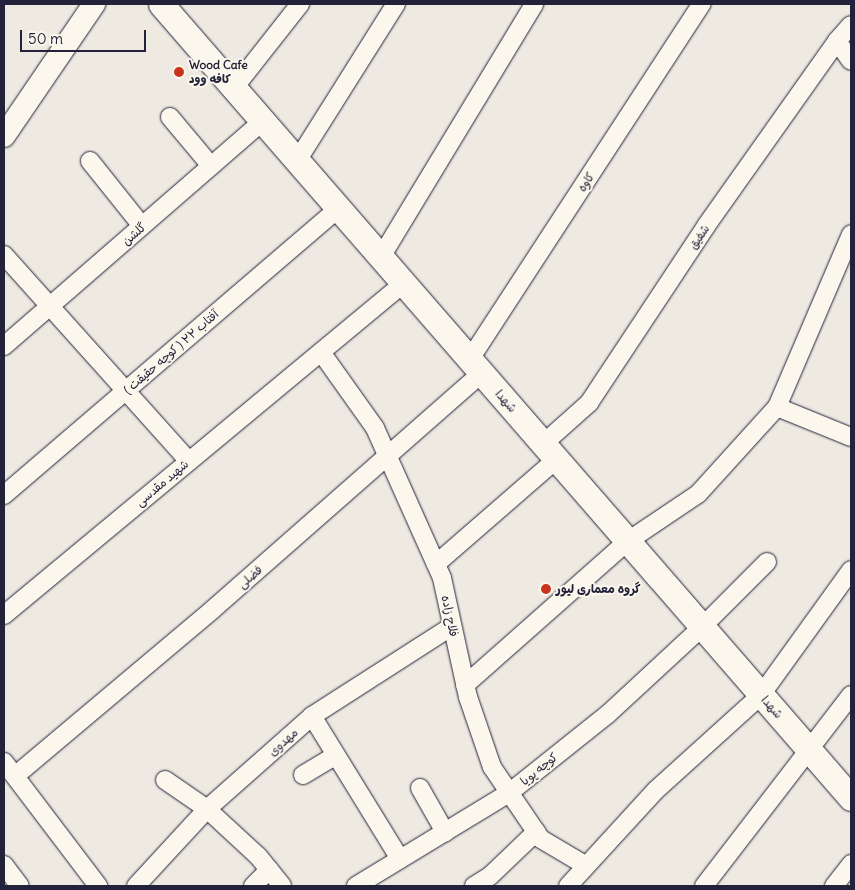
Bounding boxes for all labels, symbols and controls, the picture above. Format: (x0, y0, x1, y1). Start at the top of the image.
scale bar (22, 20, 149, 52)
text: 50 m (28, 29, 63, 48)
place label: Wood Cafe کافه وود (189, 58, 248, 86)
marker: Wood Cafe کافه وود (173, 66, 185, 78)
street label: کاوه (575, 170, 597, 194)
street label: گلشن (119, 220, 149, 248)
street label: شفیق (686, 222, 712, 252)
street label: آفتاب ۲۲ ( کوچه حقیقت ) (121, 307, 221, 397)
street label: شهدا (492, 387, 520, 415)
street label: شهید مقدسی (133, 457, 191, 509)
street label: فضلی (235, 562, 265, 592)
place label: گروه معماری لیور (556, 582, 641, 596)
marker: گروه معماری لیور (540, 583, 552, 595)
street label: فلاح زاده (439, 594, 461, 638)
street label: شهدا (758, 693, 786, 721)
street label: مهدوی (265, 725, 301, 759)
street label: کوچه پویا (517, 750, 561, 788)

